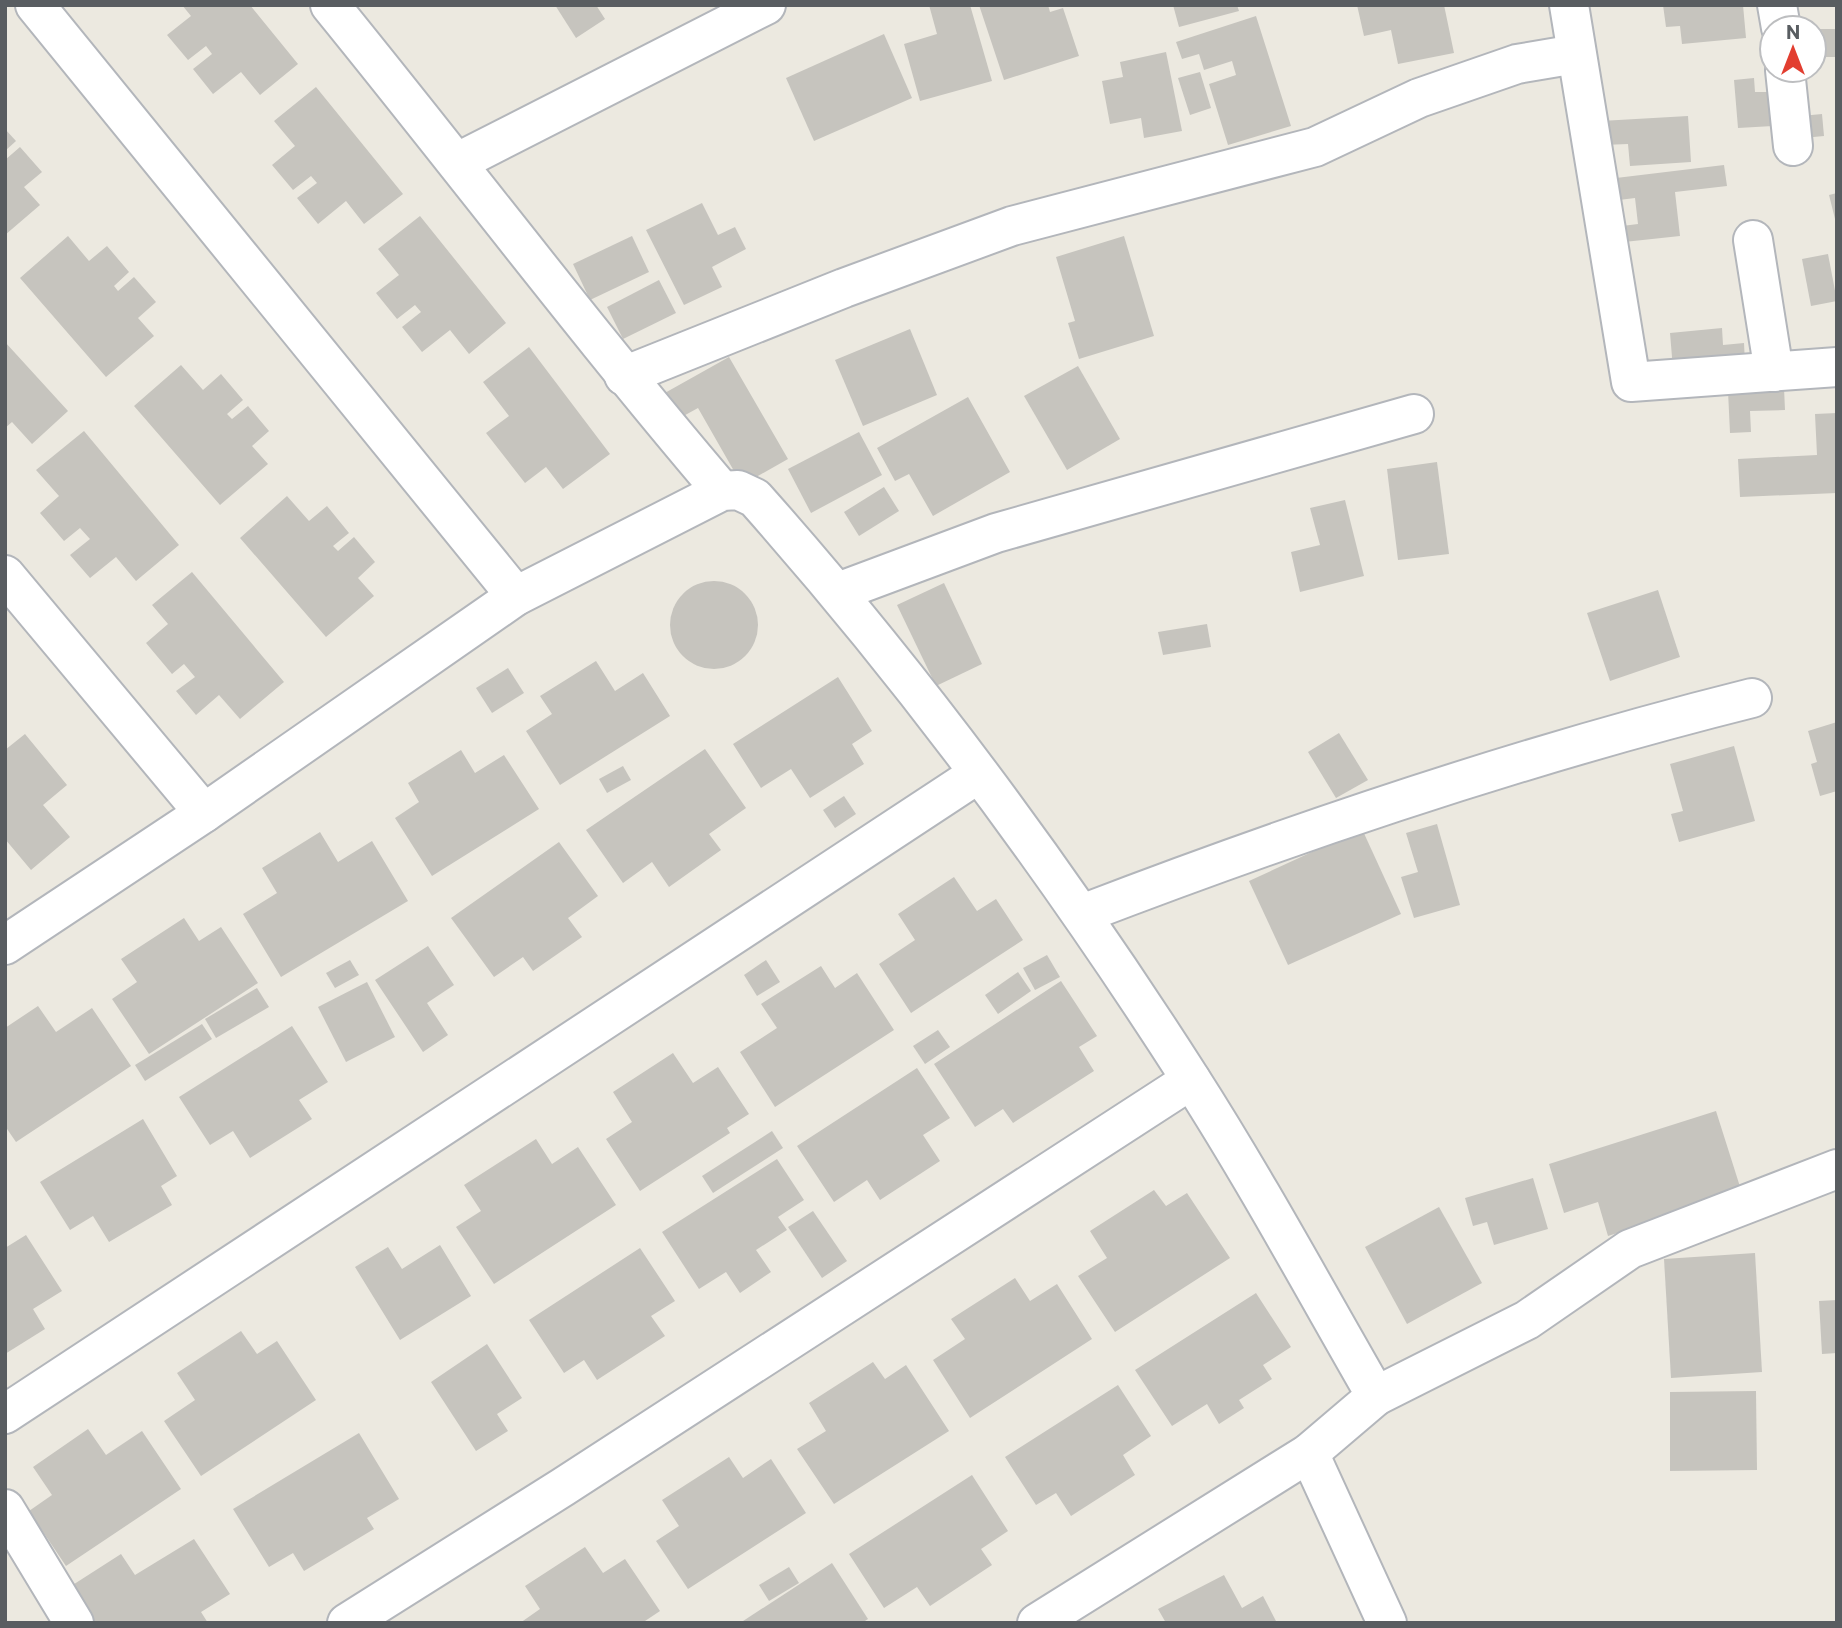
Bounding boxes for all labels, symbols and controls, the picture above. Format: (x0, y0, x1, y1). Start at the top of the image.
north arrow (1758, 14, 1828, 84)
text: N (1786, 20, 1800, 43)

